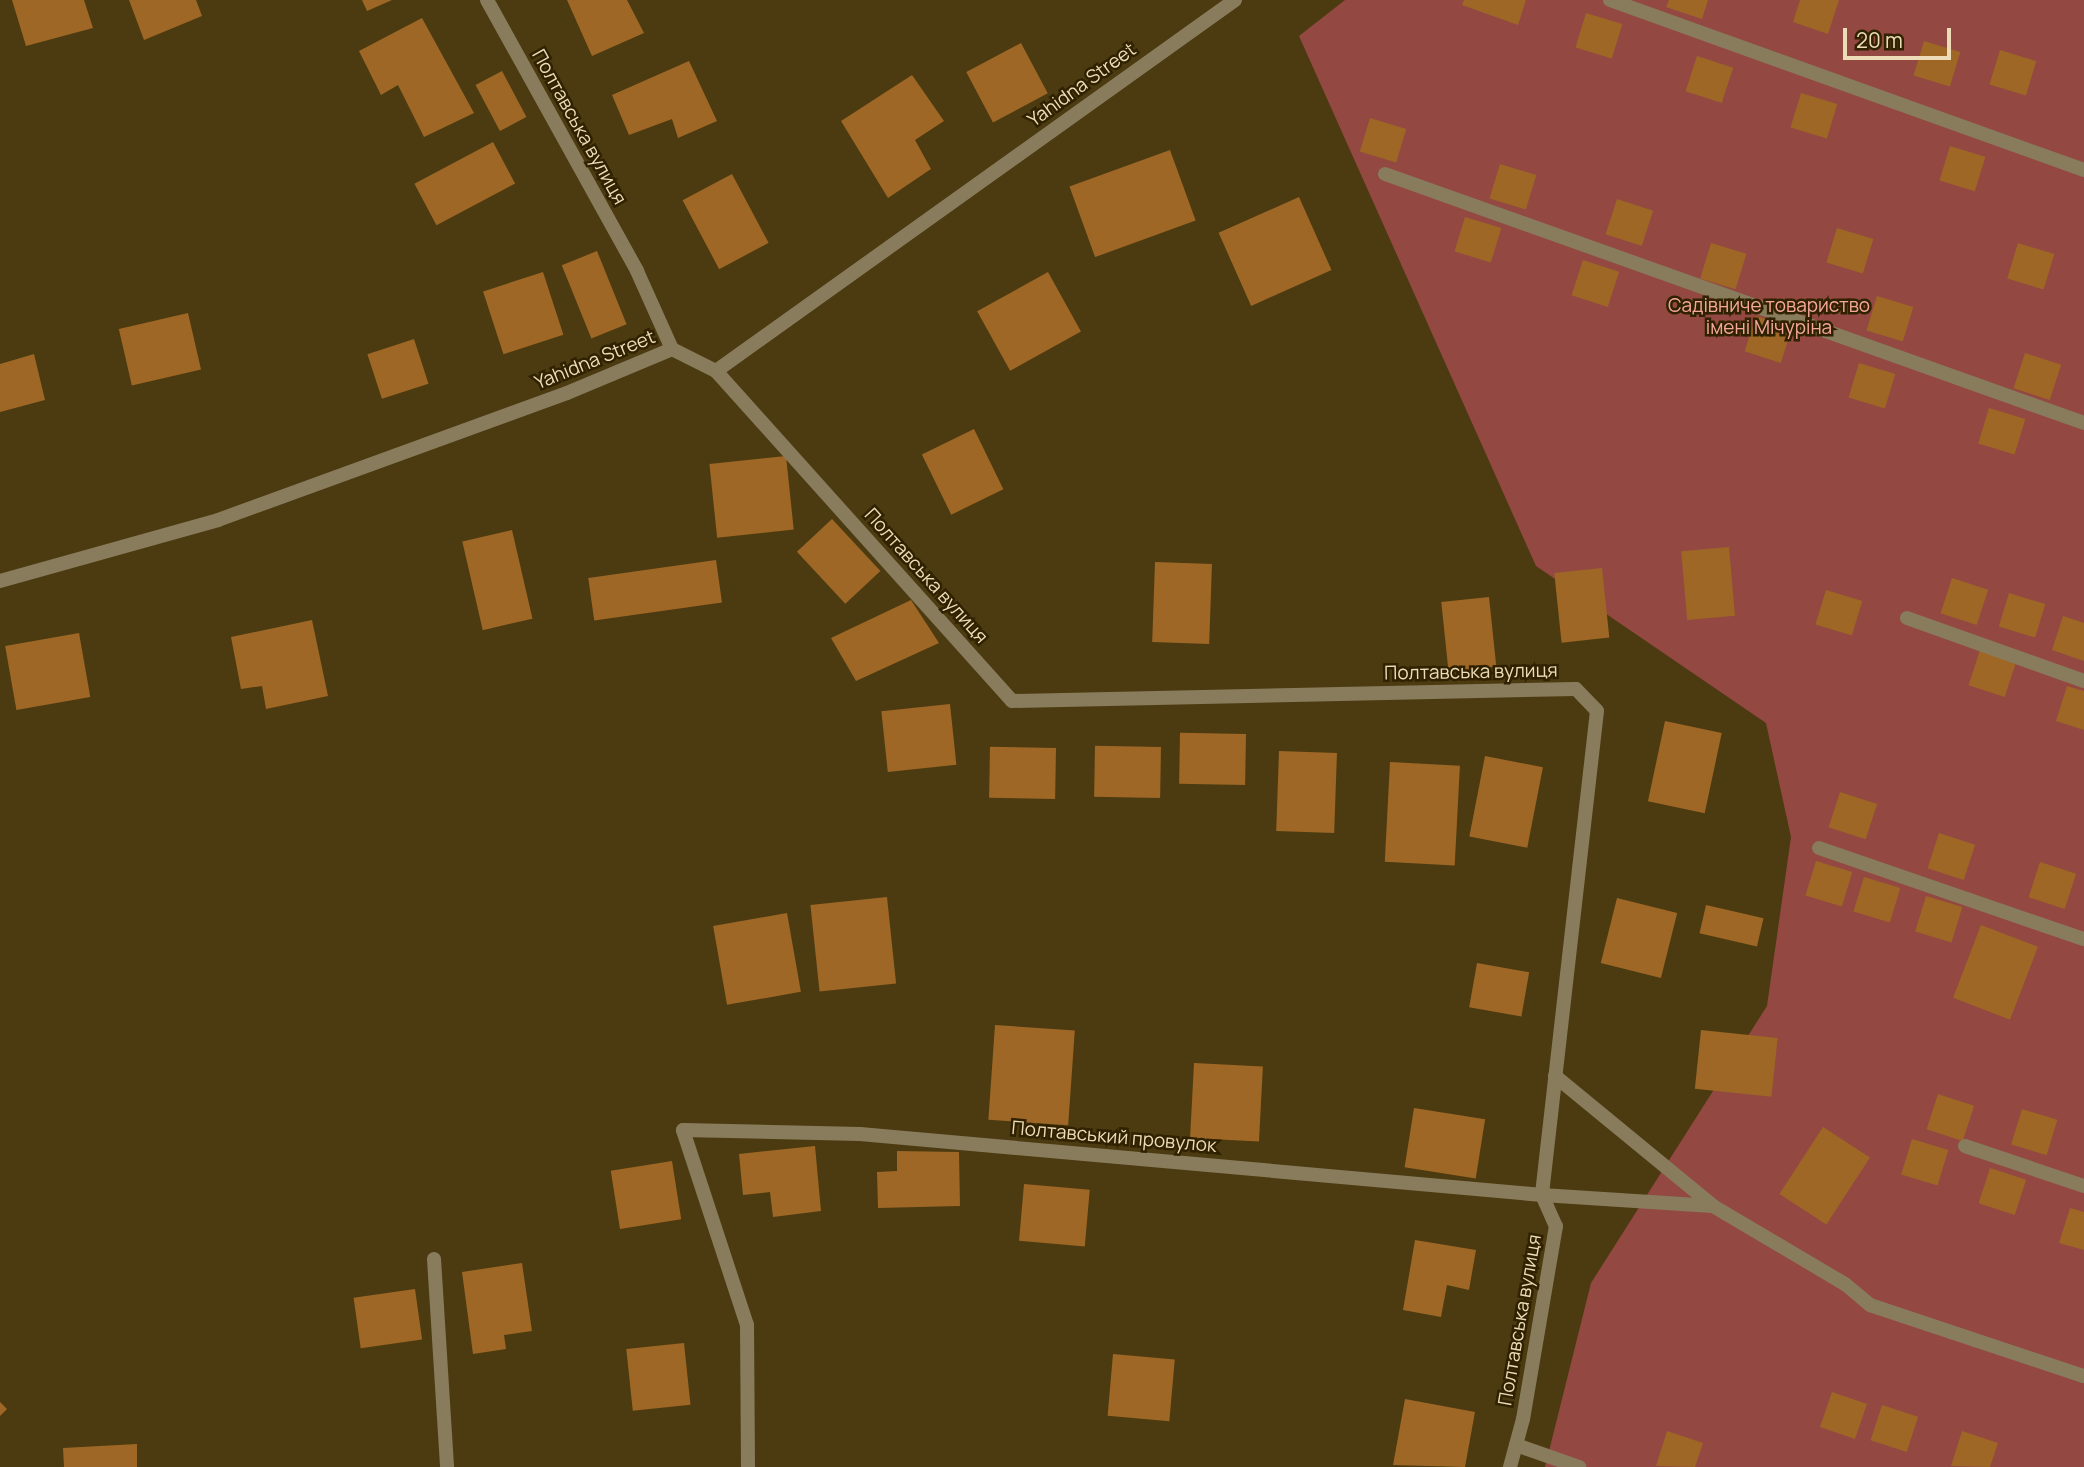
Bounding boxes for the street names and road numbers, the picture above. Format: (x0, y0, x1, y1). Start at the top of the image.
street label: Yahidna Street (1024, 38, 1140, 132)
street label: Полтавська вулиця (527, 46, 631, 208)
street label: Yahidna Street (531, 325, 659, 395)
street label: Полтавська вулиця (859, 504, 993, 648)
street label: Полтавська вулиця (1384, 659, 1558, 685)
street label: Полтавський провулок (1011, 1117, 1217, 1157)
street label: Полтавська вулиця (1494, 1233, 1546, 1407)

